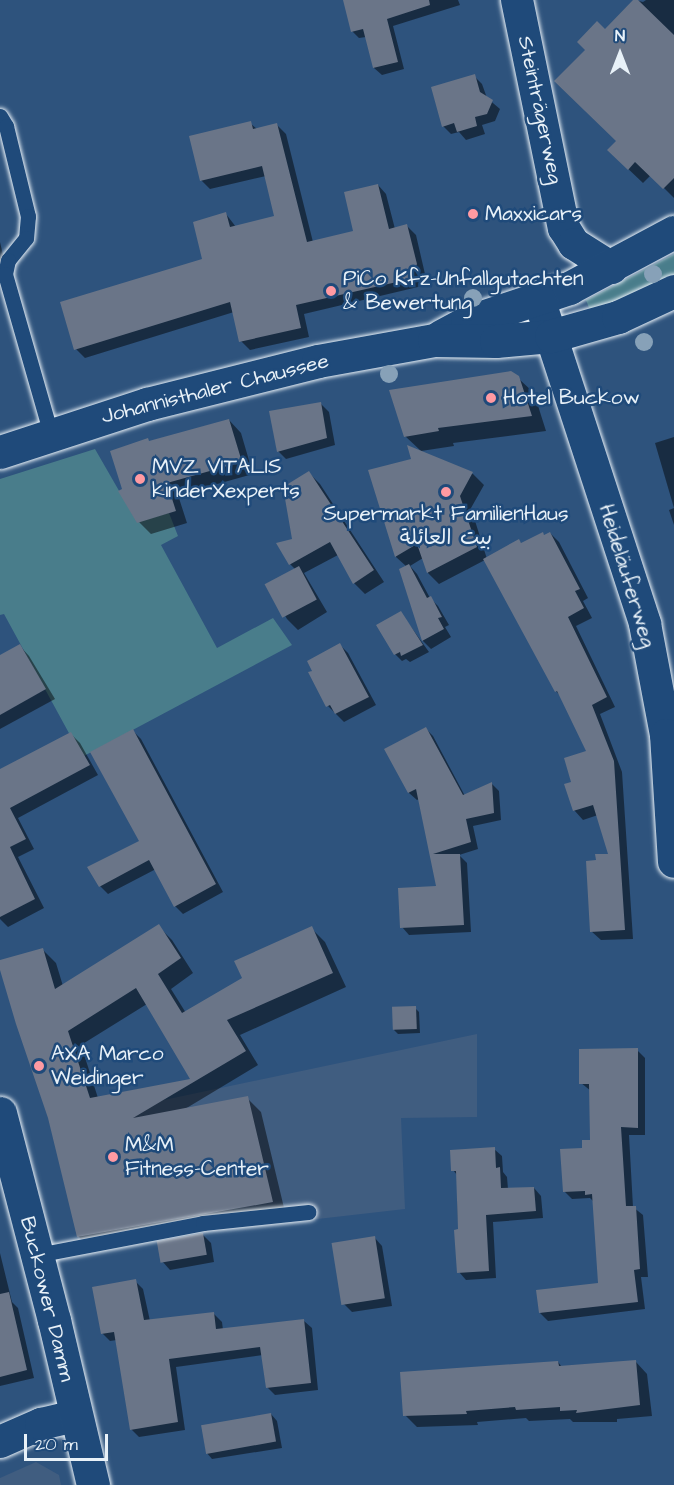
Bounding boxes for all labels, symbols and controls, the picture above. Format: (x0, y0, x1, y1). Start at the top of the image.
north arrow (590, 24, 650, 84)
text: N (615, 25, 625, 47)
street label: Steinträgerweg (512, 34, 568, 186)
place label: Maxxicars (485, 201, 582, 227)
marker: Maxxicars (466, 207, 480, 221)
place label: PiCo Kfz-Unfallgutachten & Bewertung (343, 266, 584, 316)
marker: PiCo Kfz-Unfallgutachten & Bewertung (324, 284, 338, 298)
street label: Johannisthaler Chaussee (99, 349, 331, 429)
place label: Hotel Buckow (503, 385, 640, 411)
marker: Hotel Buckow (484, 391, 498, 405)
place label: MVZ VITALIS kinderXexperts (152, 454, 300, 504)
marker: MVZ VITALIS kinderXexperts (133, 472, 147, 486)
marker: Supermarkt FamilienHaus بيت العائلة (439, 485, 453, 499)
place label: Supermarkt FamilienHaus بيت العائلة (324, 501, 568, 551)
street label: Heideläuferweg (593, 501, 661, 651)
place label: AXA Marco Weidinger (51, 1041, 164, 1091)
marker: AXA Marco Weidinger (32, 1059, 46, 1073)
place label: M&M Fitness-Center (125, 1132, 269, 1182)
marker: M&M Fitness-Center (106, 1150, 120, 1164)
street label: Buckower Damm (14, 1214, 80, 1384)
scale bar (27, 1422, 111, 1460)
text: 20 m (35, 1432, 78, 1457)

